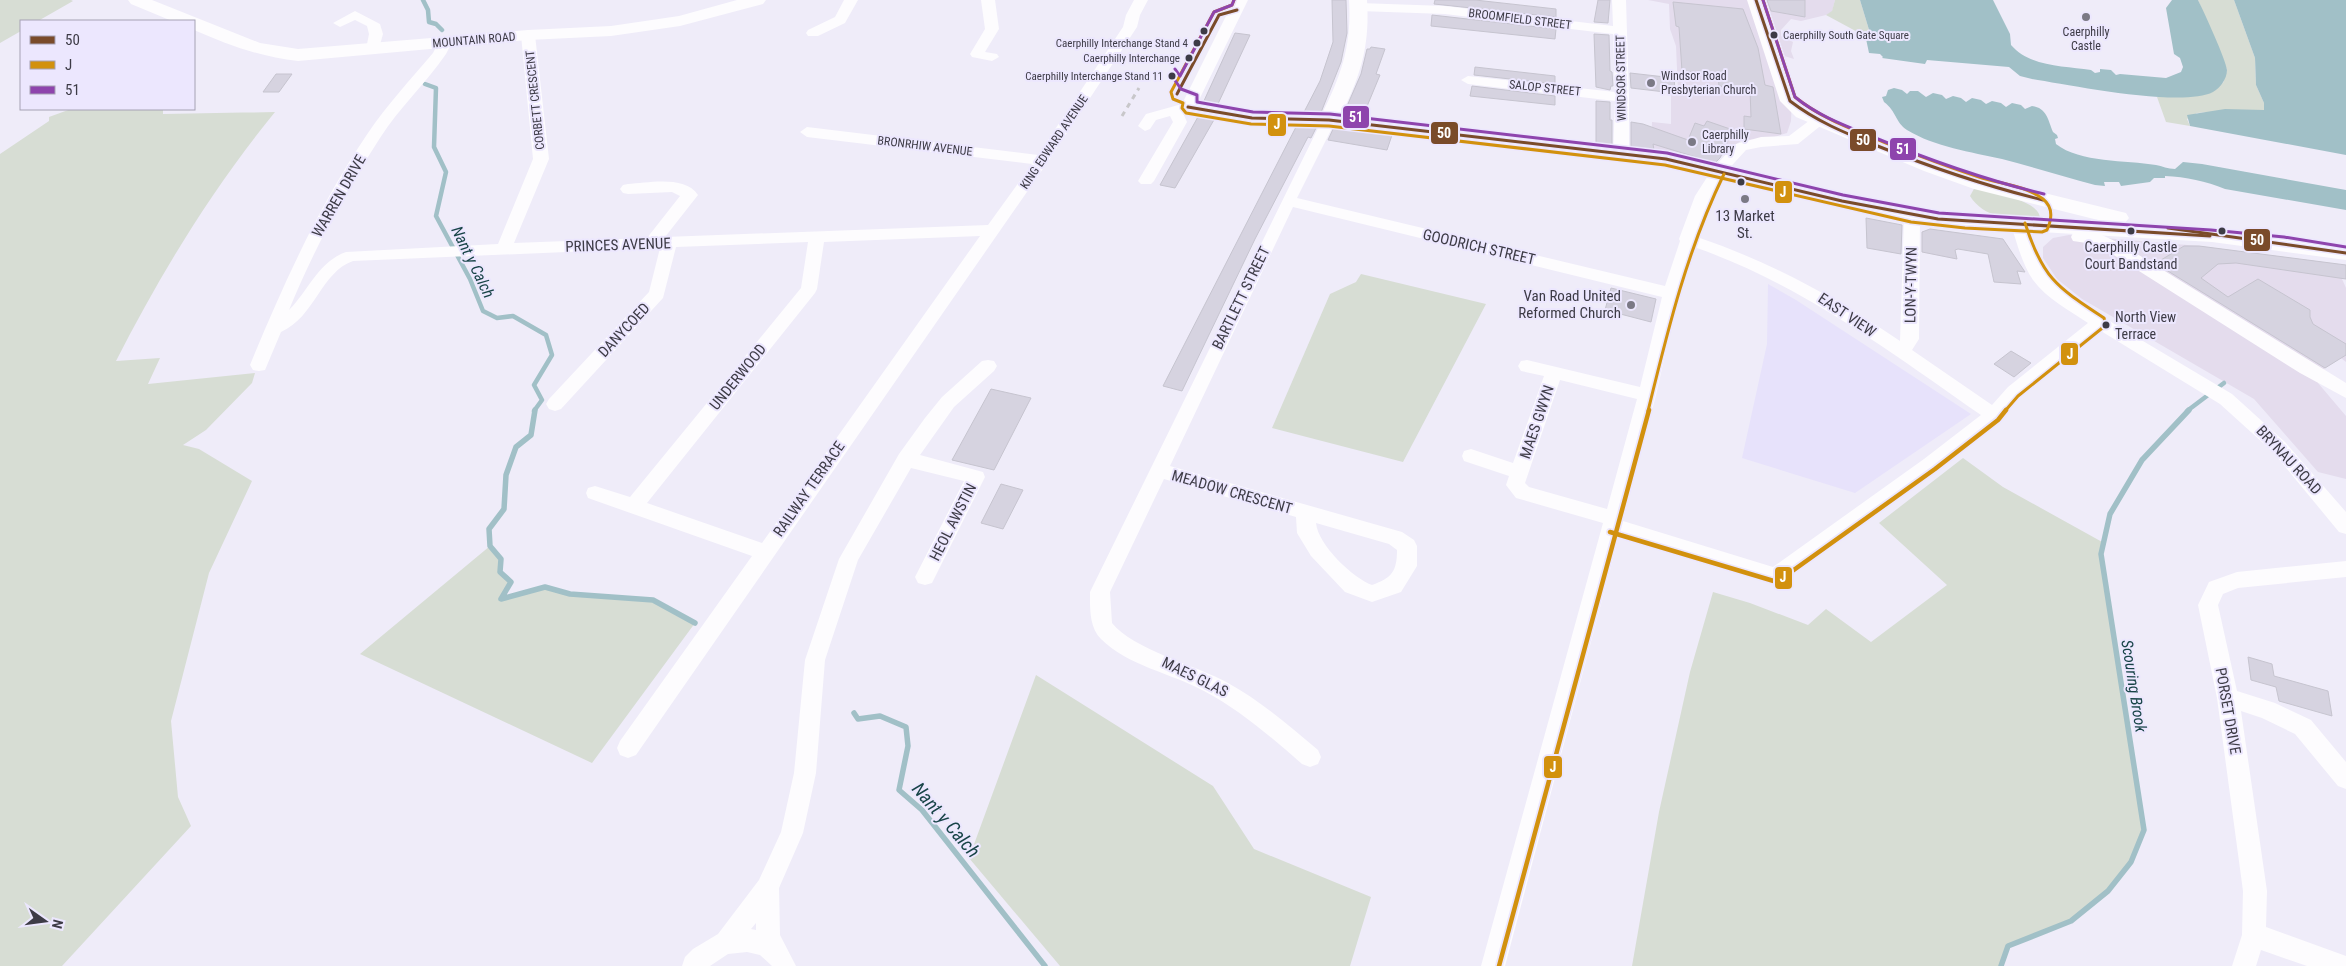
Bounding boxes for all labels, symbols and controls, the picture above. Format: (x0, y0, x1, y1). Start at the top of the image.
street label: BROOMFIELD STREET (1468, 6, 1572, 32)
marker: Caerphilly Castle (2080, 11, 2092, 23)
legend (20, 20, 195, 110)
place label: Caerphilly Castle (2063, 25, 2109, 53)
unlabelled marker (1199, 26, 1209, 36)
street label: MOUNTAIN ROAD (432, 29, 516, 51)
place label: Caerphilly South Gate Square (1783, 29, 1909, 42)
marker: Caerphilly South Gate Square (1769, 30, 1779, 40)
text: 50 (65, 31, 80, 49)
street label: WINDSOR STREET (1613, 35, 1629, 121)
place label: Caerphilly Interchange Stand 4 (1056, 37, 1189, 50)
marker: Caerphilly Interchange Stand 4 (1192, 38, 1202, 48)
street label: CORBETT CRESCENT (523, 50, 547, 150)
place label: Caerphilly Interchange (1083, 52, 1180, 65)
marker: Caerphilly Interchange (1184, 53, 1194, 63)
text: J (65, 56, 72, 74)
place label: Windsor Road Presbyterian Church (1661, 69, 1757, 97)
place label: Caerphilly Interchange Stand 11 (1025, 70, 1163, 83)
marker: Caerphilly Interchange Stand 11 (1167, 71, 1177, 81)
street label: SALOP STREET (1508, 77, 1582, 99)
marker: Windsor Road Presbyterian Church (1645, 77, 1657, 89)
text: 51 (65, 81, 80, 99)
street label: KING EDWARD AVENUE (1017, 92, 1091, 192)
line badge: 51 (1342, 105, 1370, 129)
text: 51 (1349, 109, 1363, 125)
line badge: J (1267, 113, 1287, 137)
text: J (1274, 116, 1281, 132)
line badge: 50 (1430, 121, 1459, 145)
text: 50 (1437, 125, 1451, 141)
place label: Caerphilly Library (1702, 128, 1749, 156)
line badge: 50 (1849, 128, 1877, 152)
text: 50 (1856, 132, 1870, 148)
street label: BRONRHIW AVENUE (877, 133, 973, 159)
marker: Caerphilly Library (1686, 136, 1698, 148)
line badge: 51 (1889, 137, 1917, 161)
text: 51 (1896, 141, 1910, 157)
street label: WARREN DRIVE (308, 152, 370, 240)
unlabelled marker (1736, 177, 1746, 187)
line badge: J (1774, 180, 1793, 204)
text: J (1780, 184, 1787, 200)
marker: 13 Market St. (1739, 193, 1751, 205)
place label: 13 Market St. (1715, 207, 1775, 242)
water label: Nant y Calch (448, 223, 498, 301)
street label: GOODRICH STREET (1421, 225, 1537, 269)
marker: Caerphilly Castle Court Bandstand (2126, 226, 2136, 236)
unlabelled marker (2217, 226, 2227, 236)
line badge: 50 (2243, 228, 2271, 252)
text: 50 (2250, 232, 2264, 248)
street label: PRINCES AVENUE (565, 234, 671, 256)
place label: Caerphilly Castle Court Bandstand (2085, 239, 2178, 272)
street label: BARTLETT STREET (1208, 244, 1274, 352)
street label: LON-Y-TWYN (1901, 247, 1921, 323)
place label: Van Road United Reformed Church (1518, 287, 1621, 322)
street label: EAST VIEW (1815, 289, 1880, 341)
street label: DANYCOED (594, 299, 654, 361)
marker: Van Road United Reformed Church (1625, 299, 1637, 311)
place label: North View Terrace (2115, 309, 2176, 342)
marker: North View Terrace (2101, 320, 2111, 330)
street label: UNDERWOOD (706, 340, 770, 414)
line badge: J (2060, 342, 2079, 366)
text: J (2067, 346, 2074, 362)
street label: MAES GWYN (1516, 383, 1558, 461)
street label: BRYNAU ROAD (2253, 422, 2325, 498)
street label: RAILWAY TERRACE (769, 438, 849, 540)
street label: MEADOW CRESCENT (1170, 466, 1294, 518)
street label: HEOL AWSTIN (926, 480, 980, 564)
line badge: J (1774, 566, 1793, 590)
text: J (1780, 569, 1787, 585)
water label: Scouring Brook (2117, 638, 2151, 735)
street label: MAES GLAS (1159, 653, 1231, 701)
street label: PORSET DRIVE (2212, 666, 2244, 756)
line badge: J (1543, 755, 1563, 779)
text: J (1550, 759, 1557, 775)
water label: Nant y Calch (907, 778, 985, 862)
north arrow (20, 896, 70, 946)
text: N (49, 918, 66, 930)

